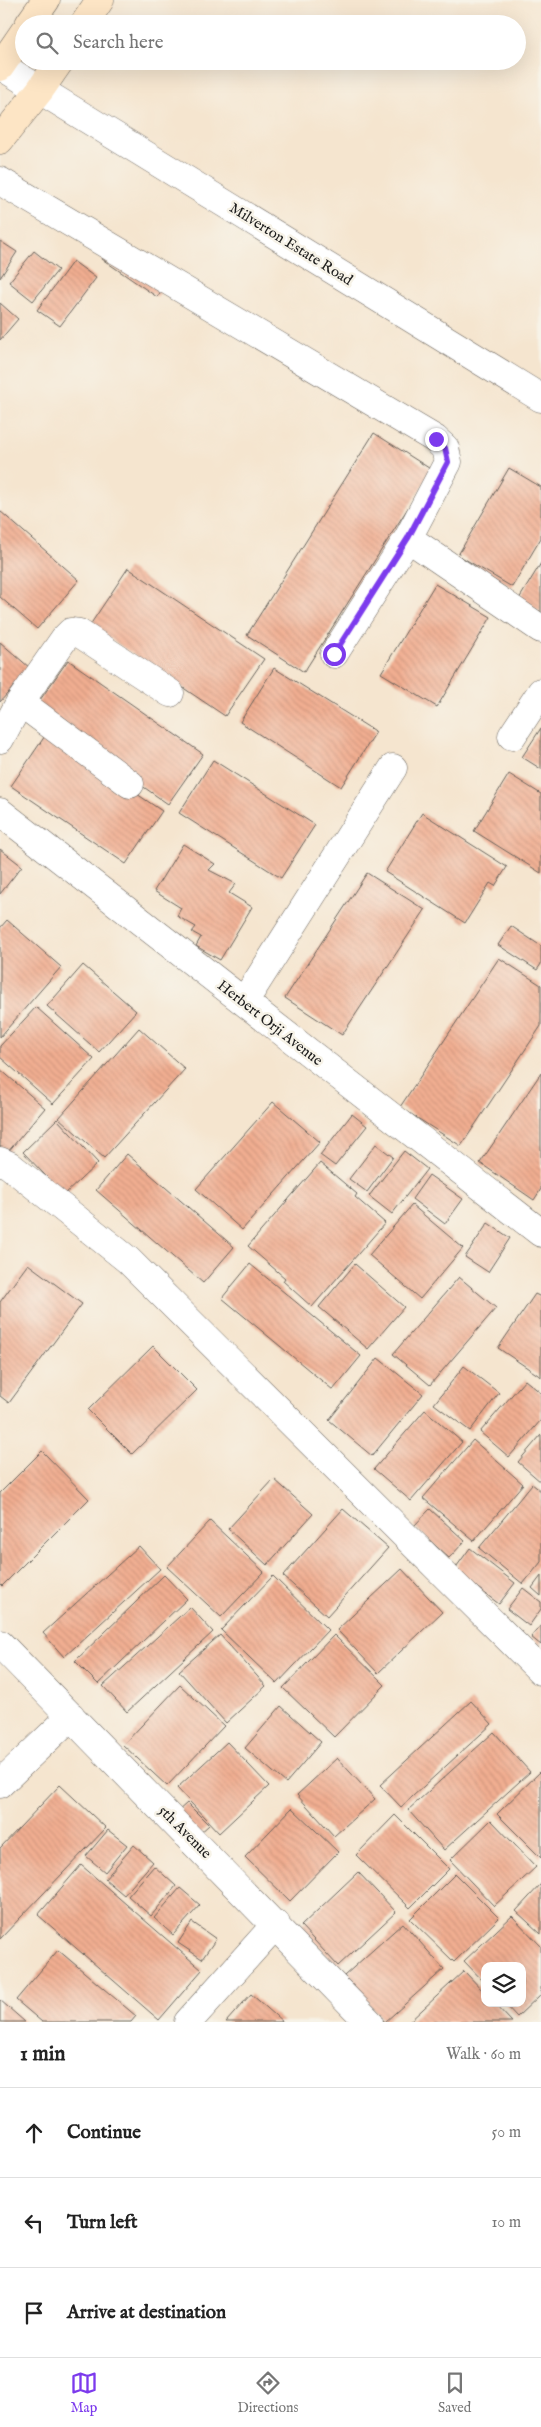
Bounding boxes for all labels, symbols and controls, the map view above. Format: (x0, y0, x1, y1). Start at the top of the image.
search box (15, 15, 526, 70)
icon: search (33, 29, 61, 57)
text: Search here (73, 31, 164, 55)
street label: Milverton Estate Road (226, 198, 357, 290)
route end (425, 428, 448, 451)
route start (323, 643, 346, 666)
street label: Herbert Orji Avenue (214, 976, 327, 1070)
street label: 5th Avenue (154, 1801, 216, 1863)
map controls (481, 1962, 526, 2007)
button: layers (481, 1962, 526, 2007)
text: 1 min (20, 2041, 65, 2068)
text: Walk · 60 m (446, 2045, 521, 2065)
icon: ahead (20, 2119, 48, 2147)
text: Continue (67, 2121, 141, 2145)
text: 50 m (492, 2123, 521, 2143)
icon: left (20, 2209, 48, 2237)
text: Turn left (67, 2211, 138, 2235)
text: 10 m (491, 2213, 521, 2233)
icon: arrive (20, 2299, 48, 2327)
text: Arrive at destination (67, 2301, 226, 2325)
tab: Map (70, 2369, 98, 2417)
tab: Directions (237, 2369, 298, 2417)
tab: Saved (438, 2369, 471, 2417)

